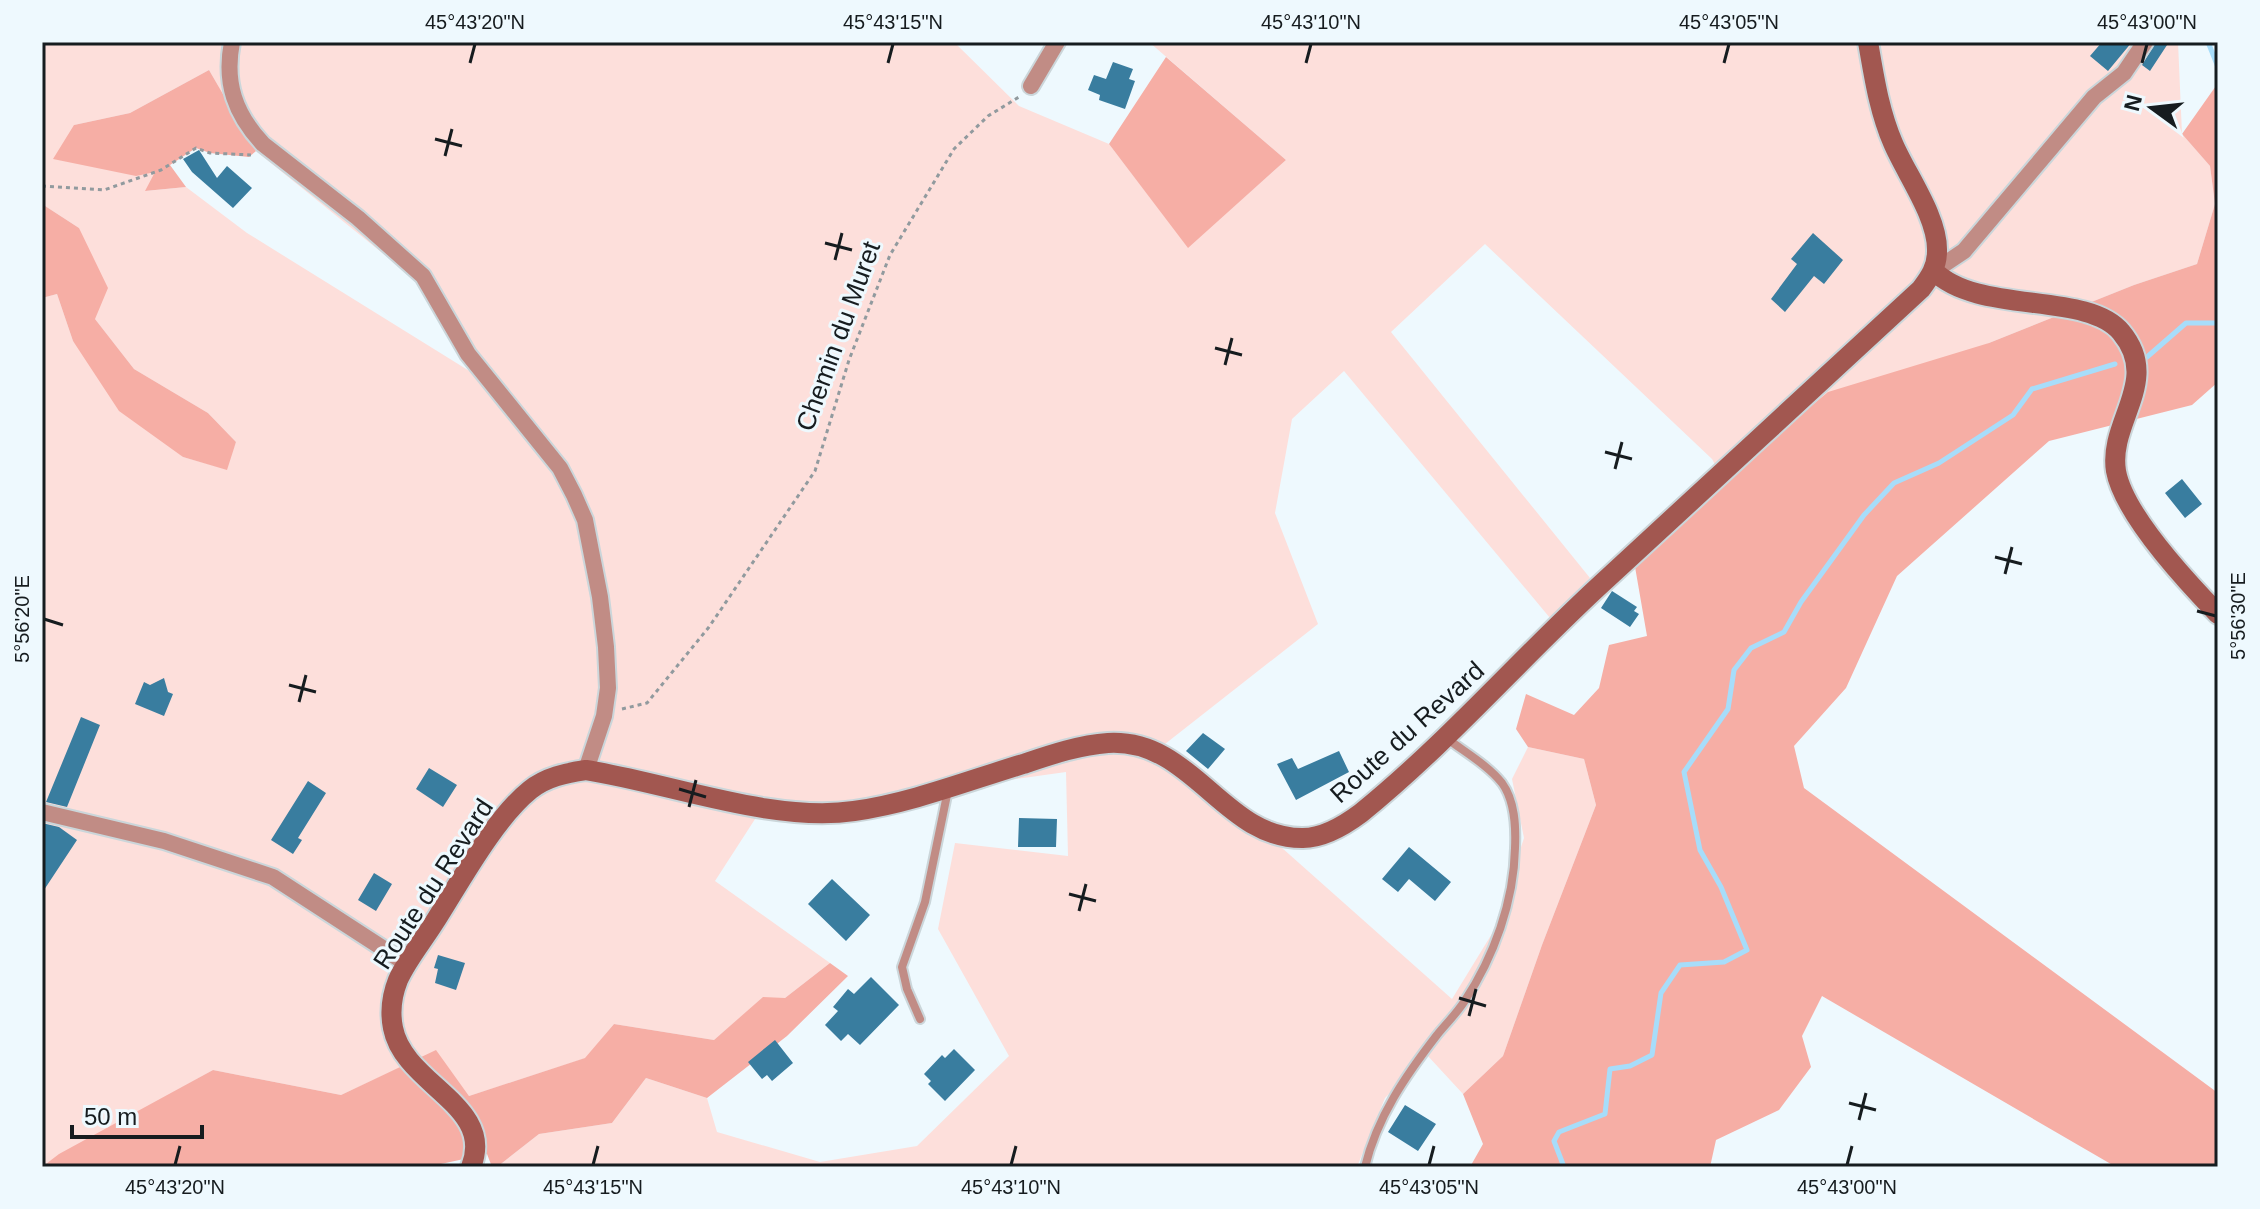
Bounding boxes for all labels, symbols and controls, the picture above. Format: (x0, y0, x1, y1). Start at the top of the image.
text: 45°43'20"N (425, 11, 525, 33)
text: 45°43'15"N (843, 11, 943, 33)
text: 45°43'10"N (1261, 11, 1361, 33)
text: 45°43'05"N (1679, 11, 1779, 33)
text: 45°43'00"N (2097, 11, 2197, 33)
north arrow (2112, 68, 2192, 148)
text: N (2119, 92, 2147, 114)
street label: Chemin du Muret (790, 236, 886, 435)
text: 5°56'30"E (2227, 572, 2249, 660)
text: 5°56'20"E (11, 575, 33, 663)
street label: Route du Revard (1324, 655, 1490, 809)
street label: Route du Revard (367, 793, 499, 975)
scale bar (72, 1089, 202, 1139)
text: 50 m (84, 1103, 137, 1130)
text: 45°43'20"N (125, 1176, 225, 1198)
text: 45°43'15"N (543, 1176, 643, 1198)
text: 45°43'10"N (961, 1176, 1061, 1198)
text: 45°43'05"N (1379, 1176, 1479, 1198)
text: 45°43'00"N (1797, 1176, 1897, 1198)

